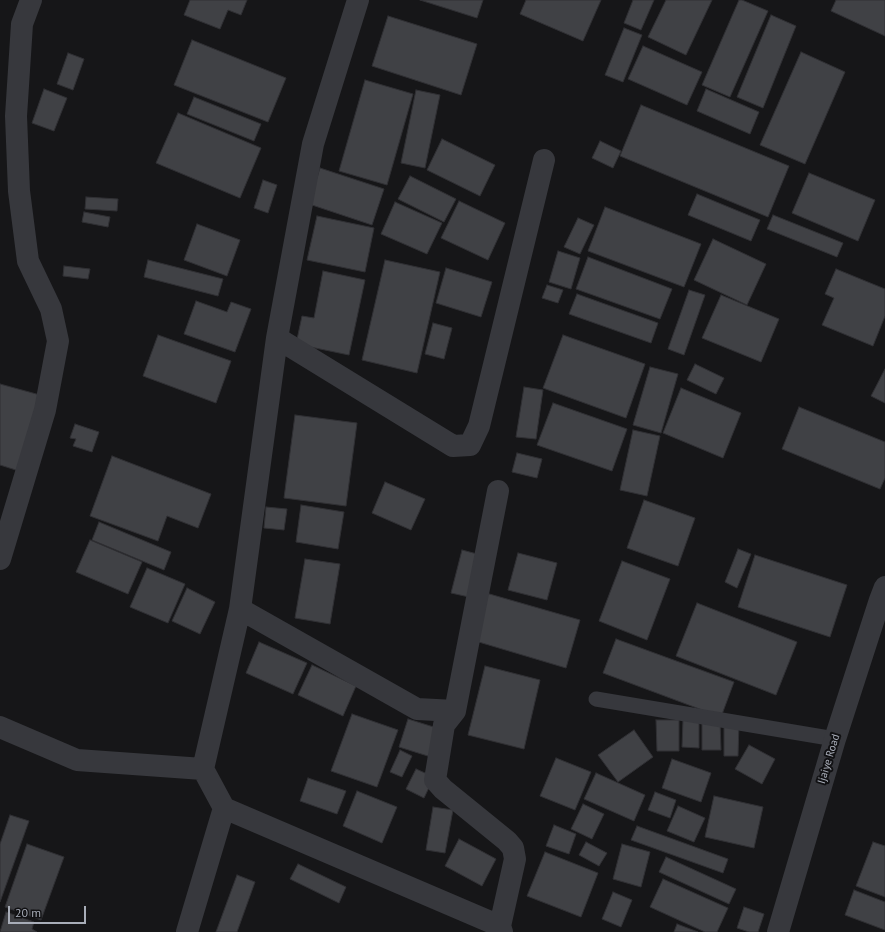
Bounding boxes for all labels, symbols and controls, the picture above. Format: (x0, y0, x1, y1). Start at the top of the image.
street label: Ijaiye Road (815, 733, 843, 785)
scale bar (10, 898, 88, 924)
text: 20 m (15, 905, 41, 920)

